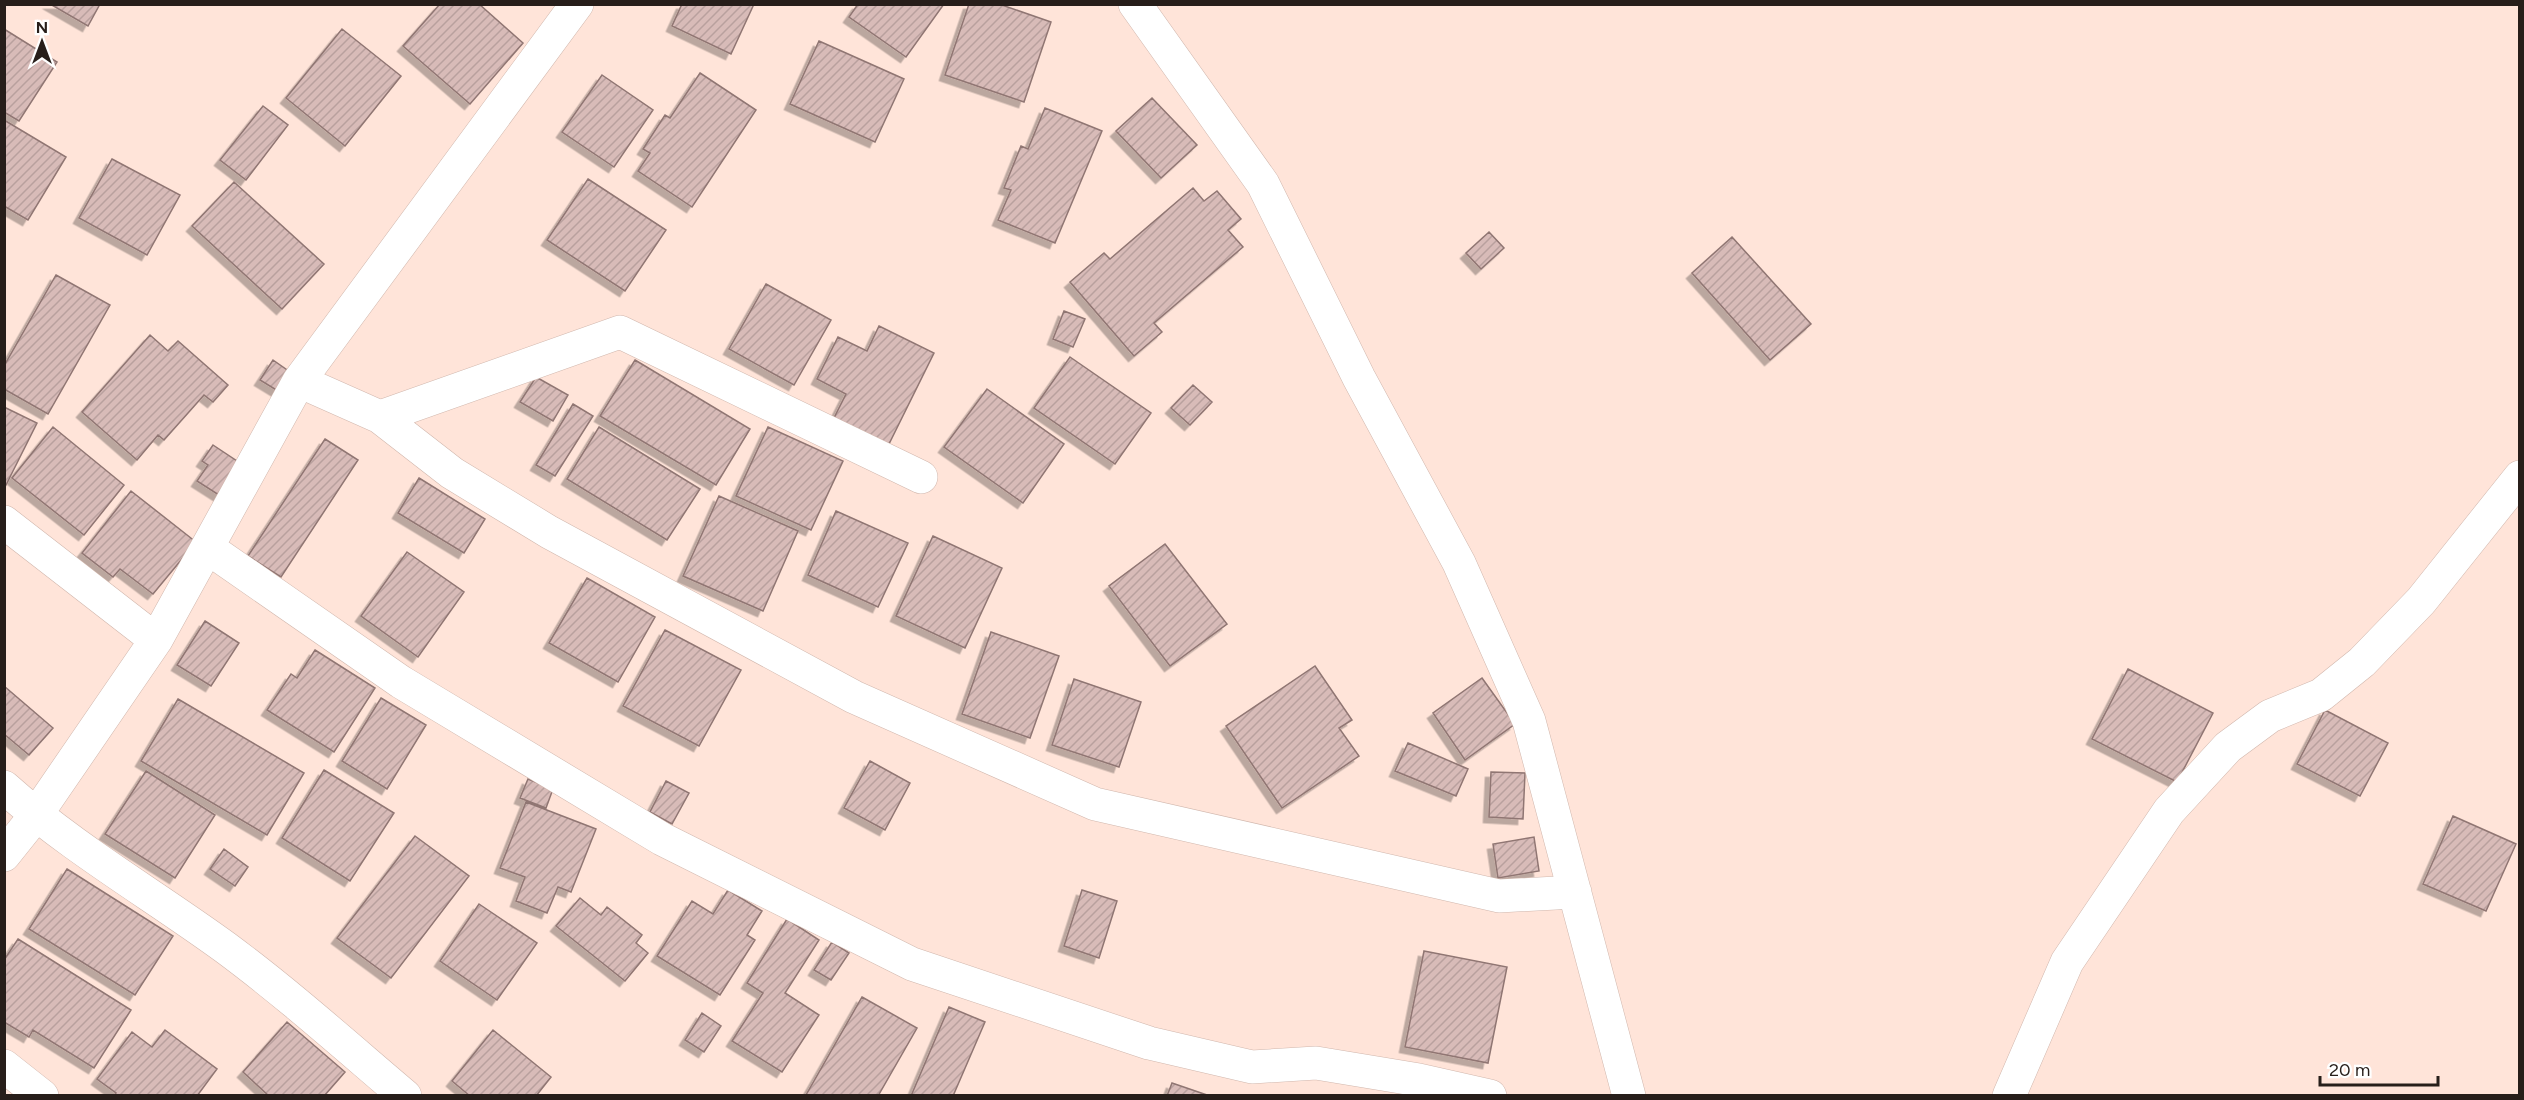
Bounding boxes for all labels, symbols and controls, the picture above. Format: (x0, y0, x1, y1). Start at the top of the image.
north arrow (12, 12, 72, 72)
text: N (36, 18, 48, 37)
scale bar (2320, 1049, 2438, 1087)
text: 20 m (2329, 1059, 2370, 1081)

